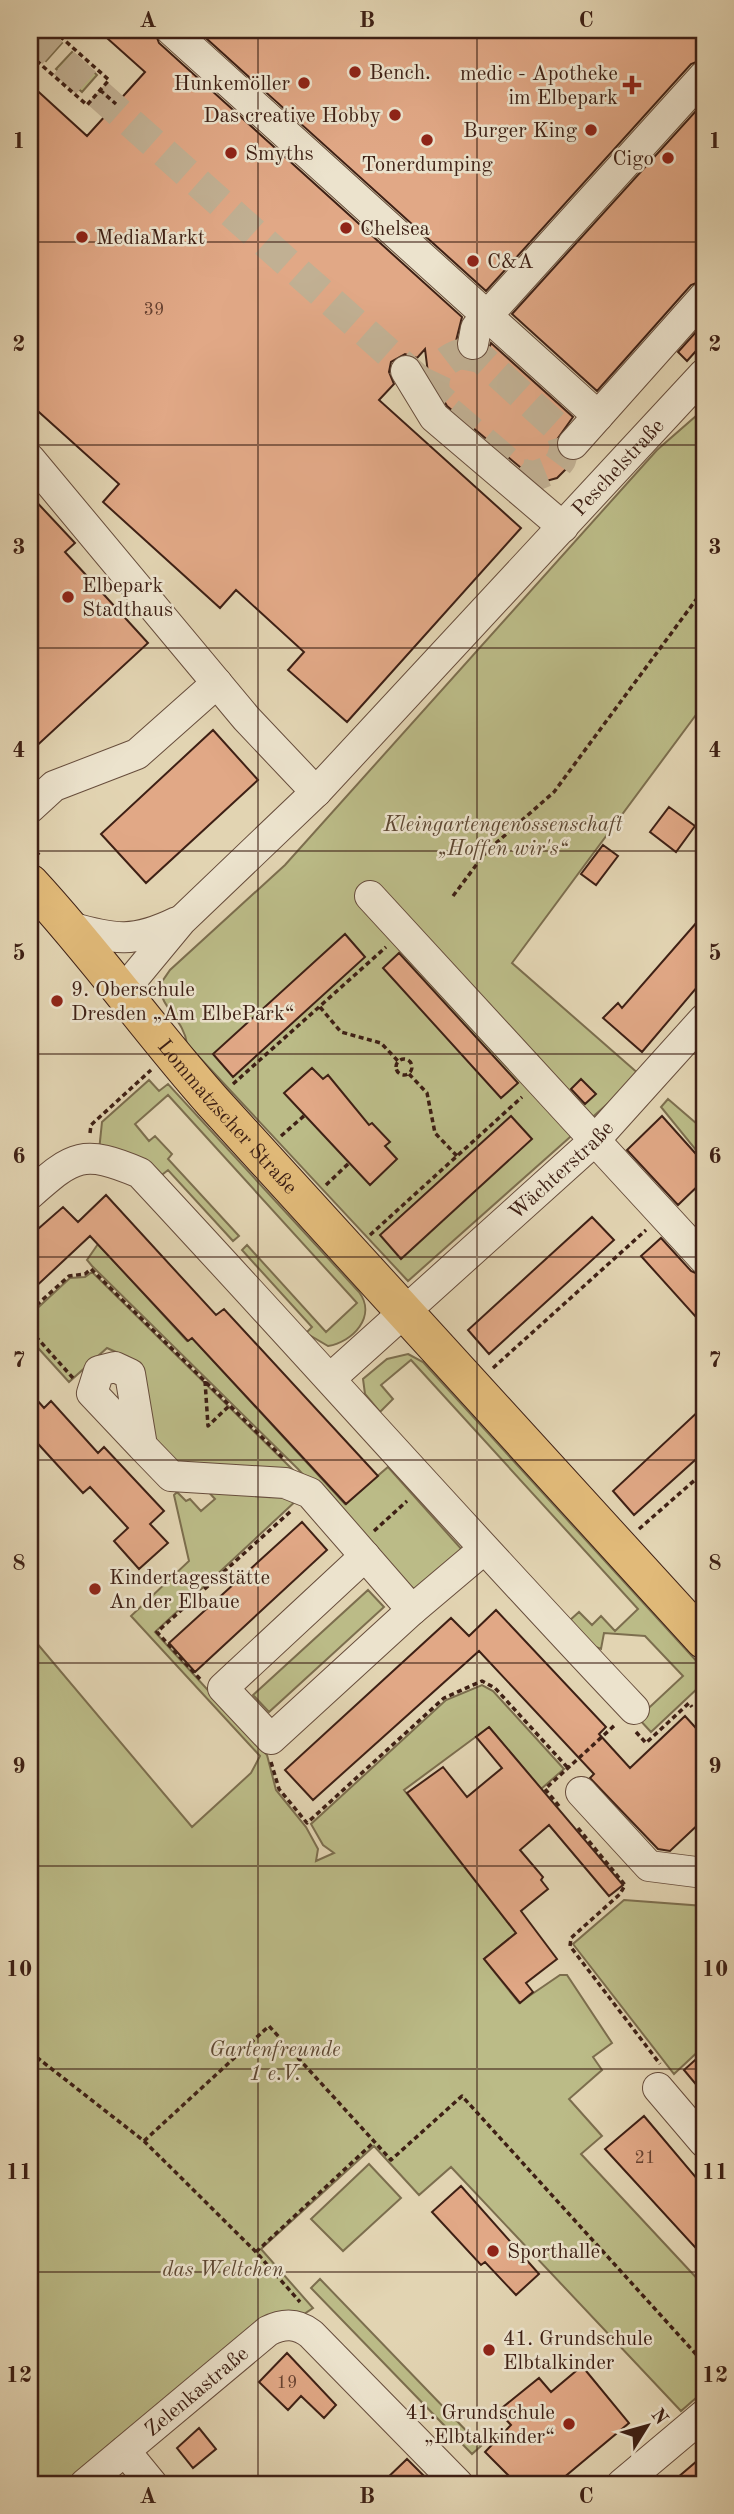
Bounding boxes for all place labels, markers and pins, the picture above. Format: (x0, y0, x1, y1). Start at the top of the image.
place label: Bench. (369, 63, 431, 84)
marker: Bench. (347, 64, 363, 80)
place label: medic - Apotheke im Elbepark (460, 64, 618, 109)
place label: Hunkemöller (174, 74, 290, 95)
marker: Hunkemöller (296, 75, 312, 91)
marker: medic - Apotheke im Elbepark (624, 77, 640, 93)
place label: Das creative Hobby (203, 106, 381, 127)
marker: Das creative Hobby (387, 107, 403, 123)
place label: Burger King (463, 121, 578, 142)
marker: Burger King (583, 122, 599, 138)
marker: Tonerdumping (419, 132, 435, 148)
place label: Smyths (245, 144, 314, 165)
marker: Smyths (223, 145, 239, 161)
place label: Cigo (613, 149, 654, 170)
marker: Cigo (660, 150, 676, 166)
place label: Tonerdumping (361, 155, 493, 176)
place label: Chelsea (360, 219, 430, 240)
marker: Chelsea (338, 220, 354, 236)
place label: MediaMarkt (96, 228, 205, 249)
marker: MediaMarkt (74, 229, 90, 245)
place label: C&A (487, 252, 534, 273)
marker: C&A (465, 253, 481, 269)
place label: Elbepark Stadthaus (82, 576, 173, 621)
marker: Elbepark Stadthaus (60, 589, 76, 605)
place label: 9. Oberschule Dresden „Am ElbePark“ (71, 980, 295, 1025)
marker: 9. Oberschule Dresden „Am ElbePark“ (49, 993, 65, 1009)
place label: Kindertagesstätte An der Elbaue (109, 1568, 270, 1613)
marker: Kindertagesstätte An der Elbaue (87, 1581, 103, 1597)
place label: Sporthalle (507, 2242, 600, 2263)
marker: Sporthalle (485, 2243, 501, 2259)
place label: 41. Grundschule Elbtalkinder (503, 2329, 653, 2374)
marker: 41. Grundschule Elbtalkinder (481, 2342, 497, 2358)
place label: 41. Grundschule „Elbtalkinder“ (405, 2403, 555, 2448)
marker: 41. Grundschule „Elbtalkinder“ (561, 2416, 577, 2432)

